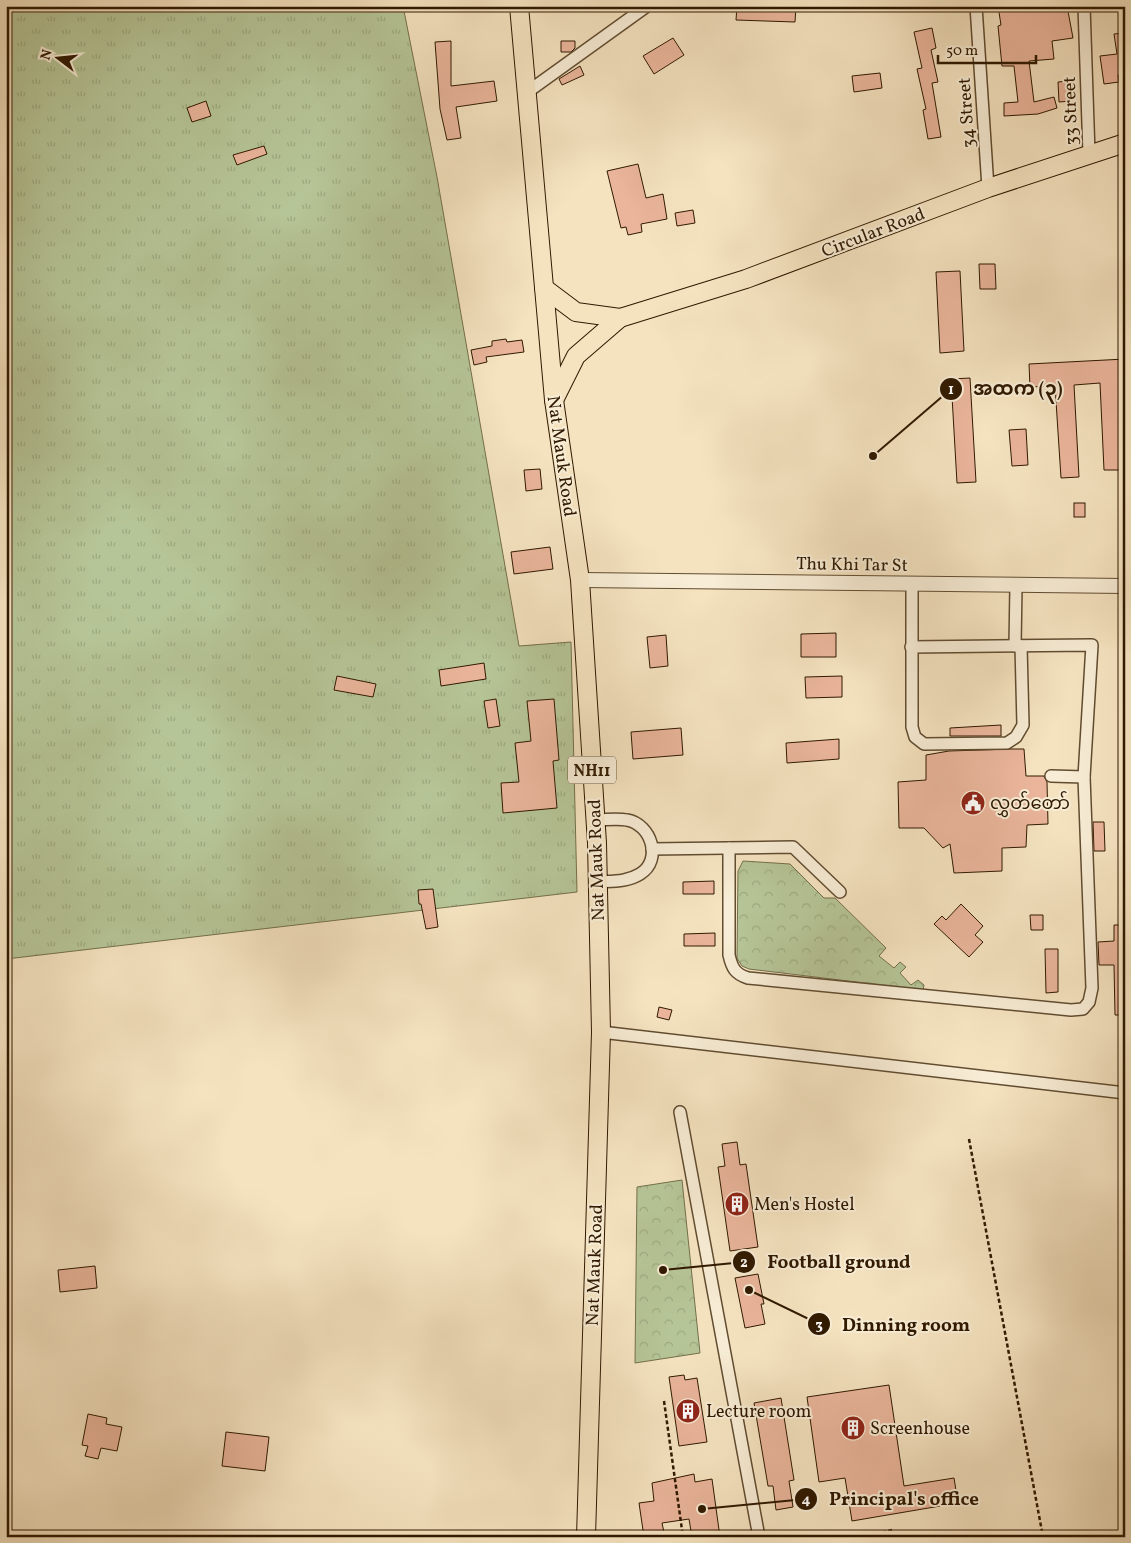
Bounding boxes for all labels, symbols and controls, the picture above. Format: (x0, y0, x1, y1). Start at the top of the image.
north arrow (32, 32, 82, 82)
scale bar (938, 32, 1036, 64)
text: 50 m (946, 41, 978, 62)
text: N (36, 47, 57, 62)
street label: 33 Street (1058, 76, 1085, 146)
street label: 34 Street (953, 77, 982, 149)
street label: Circular Road (818, 202, 929, 265)
callout: အထက (၃) (939, 372, 1073, 406)
text: အထက (၃) (973, 377, 1063, 404)
text: 1 (948, 380, 954, 401)
street label: Nat Mauk Road (540, 394, 581, 518)
street label: Thu Khi Tar St (796, 552, 908, 579)
road number: NH11 (568, 756, 616, 784)
public building icon: လွှတ်တော် (960, 790, 986, 816)
place label: လွှတ်တော် (990, 790, 1070, 818)
street label: Nat Mauk Road (583, 799, 612, 921)
building icon: Men's Hostel (724, 1191, 750, 1217)
place label: Men's Hostel (754, 1193, 855, 1218)
street label: Nat Mauk Road (581, 1204, 610, 1326)
callout: Football ground (732, 1245, 920, 1279)
text: Football ground (767, 1250, 911, 1276)
text: 2 (740, 1253, 748, 1274)
callout: Dinning room (807, 1307, 980, 1341)
text: Dinning room (842, 1313, 970, 1339)
text: 3 (815, 1315, 823, 1336)
building icon: Lecture room (675, 1398, 701, 1424)
place label: Lecture room (706, 1400, 811, 1425)
building icon: Screenhouse (840, 1415, 866, 1441)
place label: Screenhouse (870, 1417, 970, 1442)
callout: Principal's office (794, 1482, 989, 1516)
text: Principal's office (829, 1487, 979, 1513)
text: 4 (801, 1490, 811, 1511)

